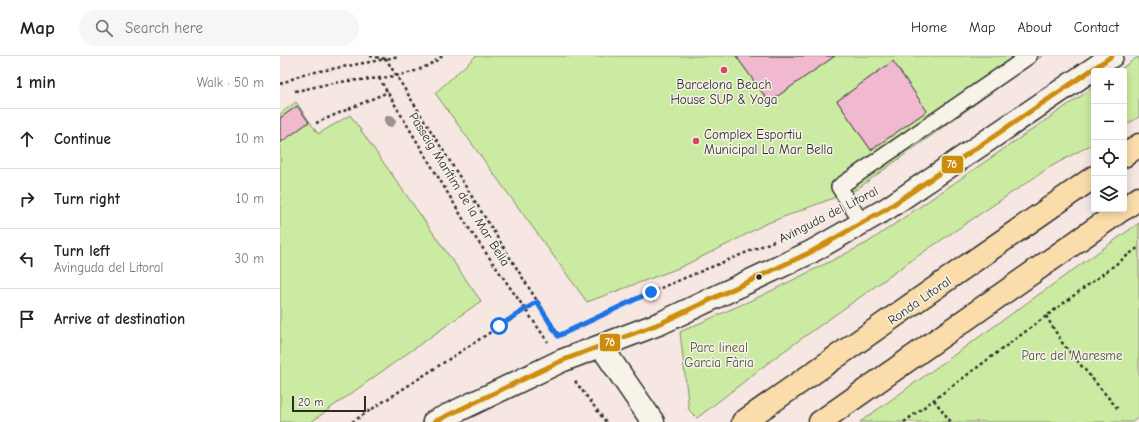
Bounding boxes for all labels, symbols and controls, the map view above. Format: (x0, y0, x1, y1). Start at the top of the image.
search box (79, 10, 359, 46)
text: Map (20, 17, 55, 39)
icon: search (93, 17, 115, 39)
text: Search here (125, 19, 203, 37)
text: Home (911, 19, 947, 36)
text: Map (969, 19, 995, 36)
text: About (1017, 19, 1052, 36)
text: Contact (1074, 19, 1119, 36)
marker: Barcelona Beach House SUP & Yoga (719, 65, 729, 75)
map controls (1091, 68, 1127, 212)
button: + (1091, 68, 1127, 104)
text: 1 min (16, 73, 56, 92)
text: Walk · 50 m (197, 75, 264, 90)
place label: Barcelona Beach House SUP & Yoga (670, 77, 778, 107)
button: − (1091, 104, 1127, 140)
street label: Passeig Marítim de la Mar Bella (406, 110, 513, 269)
place label: Complex Esportiu Municipal La Mar Bella (704, 127, 833, 157)
icon: ahead (16, 128, 38, 150)
text: Continue (54, 130, 111, 148)
text: 10 m (236, 131, 264, 146)
marker: Complex Esportiu Municipal La Mar Bella (691, 136, 701, 146)
button: locate (1091, 140, 1127, 176)
line badge: 76 (941, 155, 964, 174)
text: 76 (947, 158, 957, 171)
button: layers (1091, 176, 1127, 212)
street label: Avinguda del Litoral (776, 183, 880, 246)
icon: right (16, 188, 38, 210)
text: Turn right (54, 190, 120, 208)
text: 10 m (236, 191, 264, 206)
text: Turn left (54, 242, 110, 260)
icon: left (16, 248, 38, 270)
text: 30 m (234, 251, 264, 266)
text: Avinguda del Litoral (54, 260, 163, 275)
unlabelled marker (754, 272, 764, 282)
street label: Ronda Litoral (885, 273, 954, 328)
route end (642, 283, 660, 301)
icon: arrive (16, 308, 38, 330)
text: Arrive at destination (54, 310, 185, 328)
route start (490, 317, 508, 335)
line badge: 76 (599, 333, 621, 352)
text: 76 (605, 336, 615, 349)
park label: Parc lineal Garcia Fària (684, 340, 754, 370)
park label: Parc del Maresme (1021, 348, 1123, 363)
scale bar (292, 394, 366, 413)
text: 20 m (298, 396, 323, 409)

